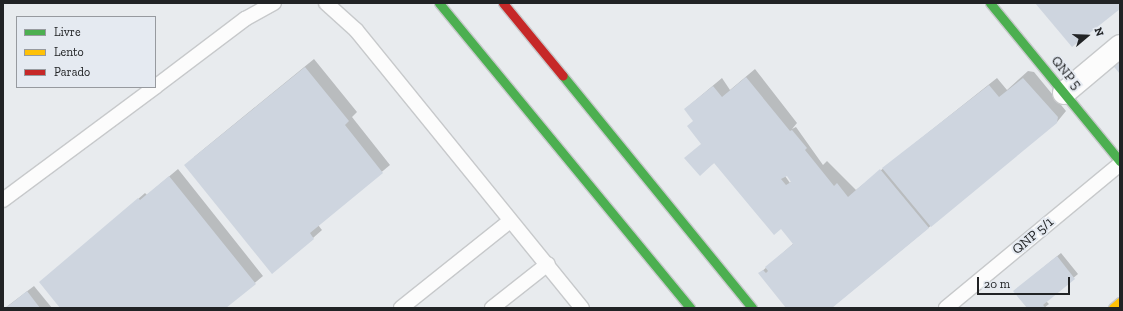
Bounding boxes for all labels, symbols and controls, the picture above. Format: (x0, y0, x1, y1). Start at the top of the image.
legend (16, 16, 156, 88)
north arrow (1067, 16, 1107, 56)
text: Livre (54, 25, 81, 39)
text: N (1091, 26, 1106, 38)
text: Lento (54, 45, 84, 59)
street label: QNP 5 (1047, 53, 1085, 93)
text: Parado (54, 65, 90, 79)
street label: QNP 5/1 (1009, 214, 1057, 258)
scale bar (979, 269, 1072, 295)
text: 20 m (984, 277, 1010, 291)

